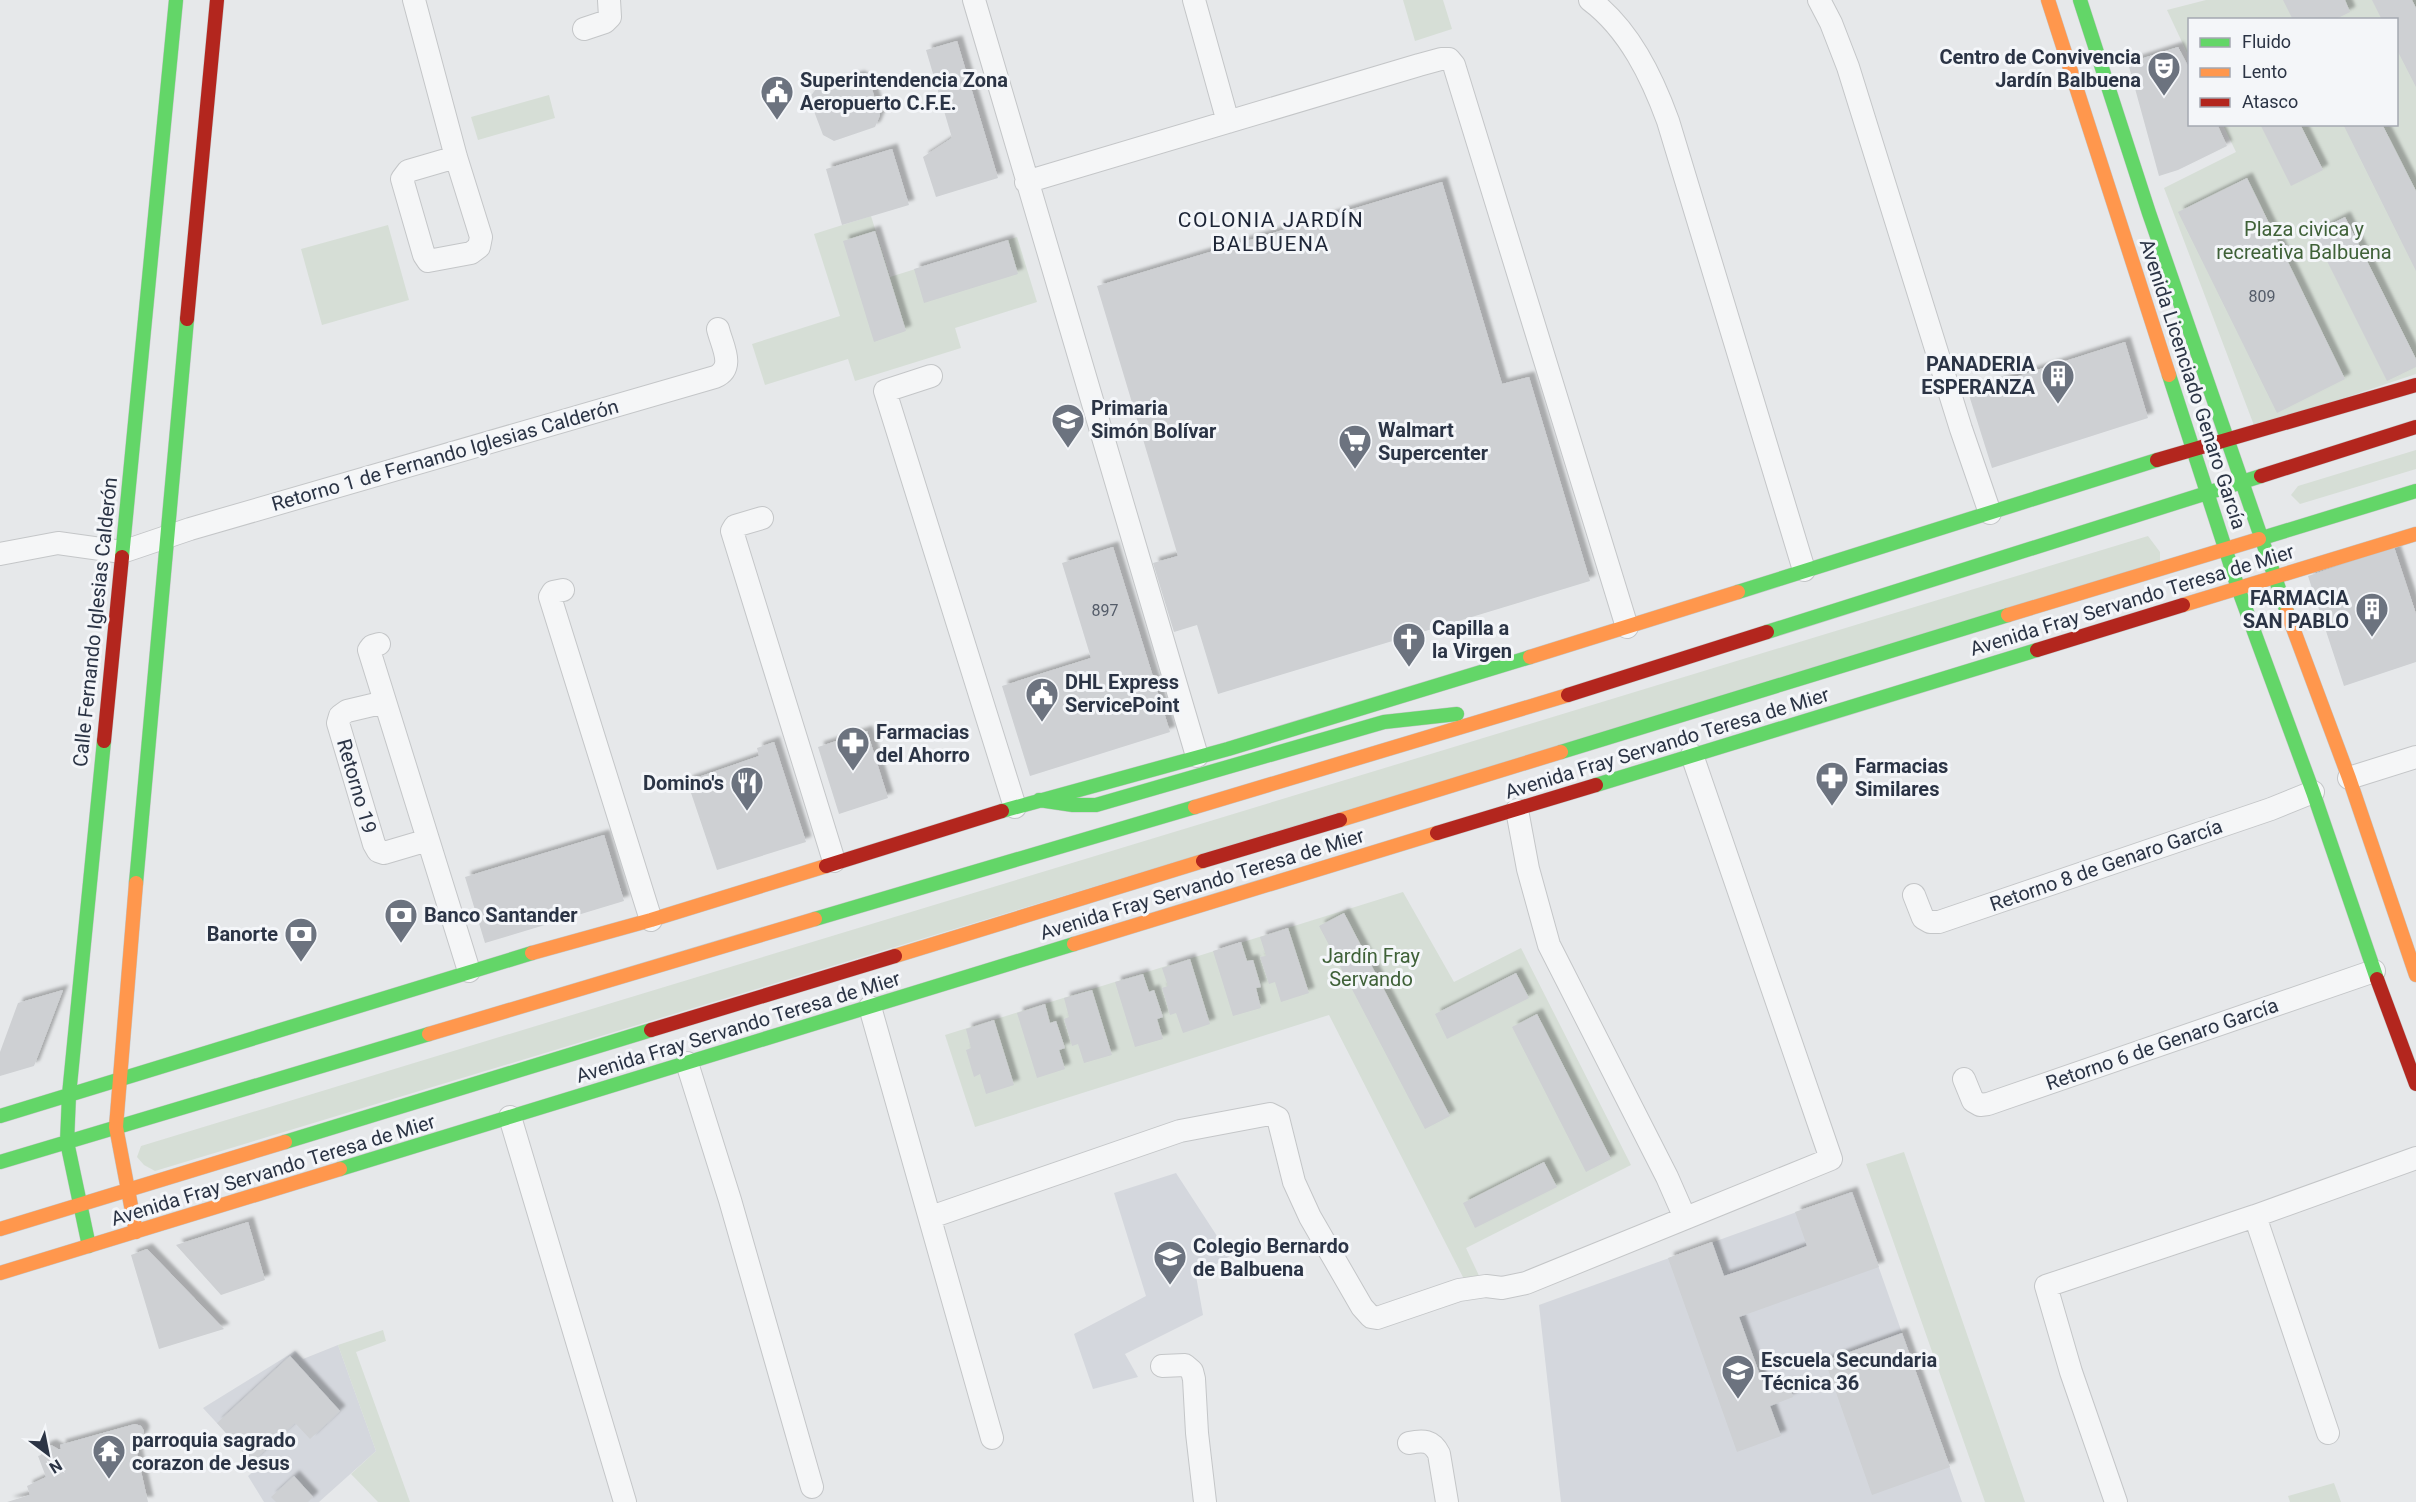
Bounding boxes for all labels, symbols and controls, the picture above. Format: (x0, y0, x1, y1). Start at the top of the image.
legend (2188, 18, 2398, 126)
text: Fluido (2242, 31, 2291, 52)
place label: Centro de Convivencia Jardín Balbuena (1939, 45, 2141, 92)
theatre icon: Centro de Convivencia Jardín Balbuena (2146, 50, 2182, 97)
text: Lento (2242, 61, 2287, 82)
place label: Superintendencia Zona Aeropuerto C.F.E. (800, 68, 1008, 115)
public building icon: Superintendencia Zona Aeropuerto C.F.E. (759, 74, 795, 121)
text: Atasco (2242, 91, 2298, 112)
district label: COLONIA JARDÍN BALBUENA (1178, 208, 1364, 256)
park label: Plaza civica y recreativa Balbuena (2216, 217, 2392, 264)
street label: Avenida Licenciado Genaro García (2135, 236, 2251, 532)
house number: 809 (2249, 287, 2275, 306)
place label: PANADERIA ESPERANZA (1921, 352, 2036, 399)
building icon: PANADERIA ESPERANZA (2040, 358, 2076, 405)
street label: Retorno 1 de Fernando Iglesias Calderón (269, 394, 621, 516)
place label: Primaria Simón Bolívar (1091, 396, 1217, 443)
school or university icon: Primaria Simón Bolívar (1050, 402, 1086, 449)
place label: Walmart Supercenter (1378, 418, 1489, 465)
supermarket icon: Walmart Supercenter (1337, 423, 1373, 470)
street label: Calle Fernando Iglesias Calderón (68, 476, 122, 768)
street label: Avenida Fray Servando Teresa de Mier (1967, 539, 2297, 661)
place label: FARMACIA SAN PABLO (2243, 586, 2350, 633)
building icon: FARMACIA SAN PABLO (2354, 591, 2390, 638)
house number: 897 (1092, 601, 1118, 620)
place label: Capilla a la Virgen (1432, 616, 1512, 663)
church icon: Capilla a la Virgen (1391, 621, 1427, 668)
place label: DHL Express ServicePoint (1065, 670, 1180, 717)
public building icon: DHL Express ServicePoint (1024, 676, 1060, 723)
street label: Avenida Fray Servando Teresa de Mier (1502, 682, 1832, 804)
place label: Farmacias del Ahorro (876, 720, 970, 767)
pharmacy icon: Farmacias del Ahorro (835, 725, 871, 772)
street label: Retorno 19 (332, 736, 382, 836)
place label: Farmacias Similares (1855, 754, 1948, 801)
pharmacy icon: Farmacias Similares (1814, 760, 1850, 807)
restaurant icon: Domino's (729, 765, 765, 812)
place label: Domino's (643, 771, 724, 795)
street label: Retorno 8 de Genaro García (1987, 814, 2225, 916)
street label: Avenida Fray Servando Teresa de Mier (1037, 823, 1367, 945)
bank icon: Banco Santander (383, 897, 419, 944)
place label: Banco Santander (424, 903, 578, 927)
bank icon: Banorte (283, 916, 319, 963)
place label: Banorte (207, 922, 278, 946)
park label: Jardín Fray Servando (1322, 944, 1421, 991)
street label: Avenida Fray Servando Teresa de Mier (573, 966, 903, 1088)
street label: Retorno 6 de Genaro García (2043, 993, 2281, 1095)
street label: Avenida Fray Servando Teresa de Mier (108, 1109, 438, 1231)
place label: Colegio Bernardo de Balbuena (1193, 1234, 1349, 1281)
school or university icon: Colegio Bernardo de Balbuena (1152, 1239, 1188, 1286)
place label: Escuela Secundaria Técnica 36 (1761, 1348, 1937, 1395)
school or university icon: Escuela Secundaria Técnica 36 (1720, 1353, 1756, 1400)
north arrow (18, 1424, 78, 1484)
place label: parroquia sagrado corazon de Jesus (132, 1428, 296, 1475)
temple icon: parroquia sagrado corazon de Jesus (91, 1433, 127, 1480)
text: N (46, 1455, 66, 1477)

